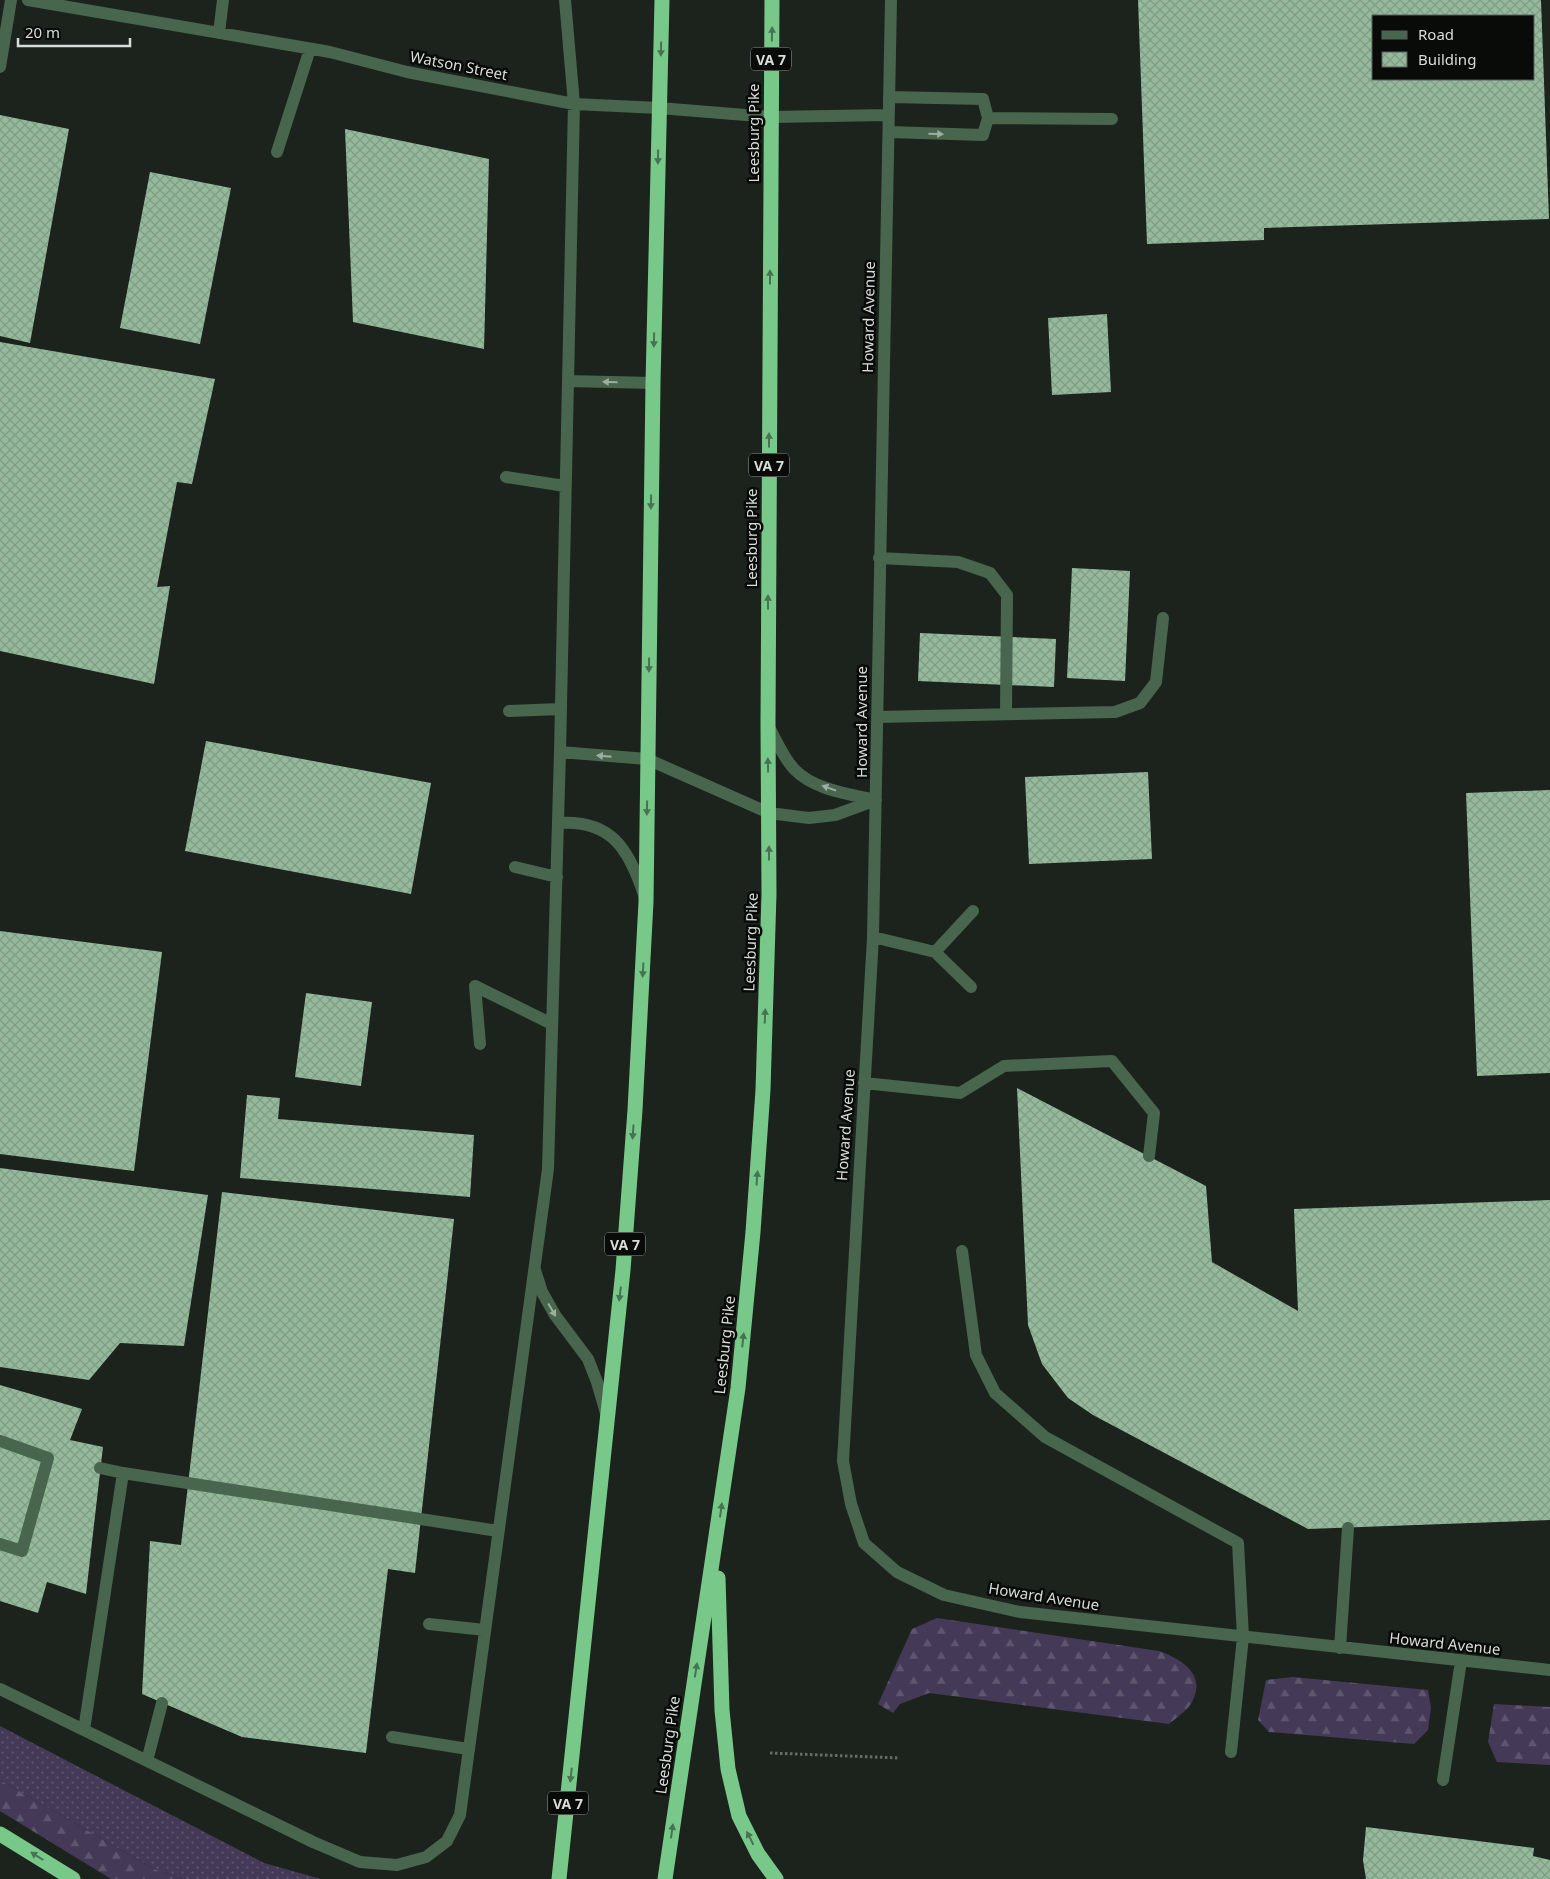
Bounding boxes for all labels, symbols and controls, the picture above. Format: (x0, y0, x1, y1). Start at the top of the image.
scale bar (18, 15, 130, 47)
legend (1372, 15, 1535, 80)
text: 20 m (25, 22, 60, 42)
text: Road (1418, 24, 1454, 44)
one-way arrow (768, 25, 776, 41)
one-way arrow (657, 41, 665, 57)
street label: Watson Street (409, 46, 510, 84)
road number: VA 7 (751, 48, 791, 70)
text: Building (1418, 49, 1476, 69)
street label: Leesburg Pike (743, 83, 763, 183)
one-way arrow (928, 130, 944, 138)
one-way arrow (654, 149, 662, 165)
street label: Howard Avenue (857, 261, 879, 373)
one-way arrow (766, 269, 774, 285)
one-way arrow (650, 332, 658, 348)
one-way arrow (602, 378, 618, 386)
one-way arrow (765, 431, 773, 447)
road number: VA 7 (749, 454, 789, 476)
street label: Leesburg Pike (741, 488, 761, 588)
one-way arrow (647, 495, 655, 511)
one-way arrow (764, 594, 772, 610)
one-way arrow (644, 657, 652, 673)
street label: Howard Avenue (851, 666, 871, 778)
one-way arrow (595, 751, 611, 759)
one-way arrow (764, 756, 772, 772)
one-way arrow (821, 784, 836, 792)
one-way arrow (643, 800, 651, 816)
one-way arrow (765, 845, 773, 861)
street label: Leesburg Pike (738, 892, 762, 992)
one-way arrow (638, 963, 646, 979)
one-way arrow (762, 1008, 770, 1024)
street label: Howard Avenue (831, 1069, 859, 1181)
one-way arrow (629, 1125, 637, 1141)
one-way arrow (753, 1170, 761, 1186)
road number: VA 7 (605, 1232, 645, 1256)
one-way arrow (616, 1287, 624, 1303)
street label: Leesburg Pike (709, 1295, 739, 1395)
one-way arrow (548, 1303, 557, 1317)
one-way arrow (739, 1332, 747, 1348)
one-way arrow (718, 1501, 726, 1517)
street label: Howard Avenue (987, 1577, 1101, 1615)
street label: Howard Avenue (1388, 1627, 1502, 1659)
one-way arrow (692, 1662, 700, 1678)
street label: Leesburg Pike (650, 1695, 684, 1795)
one-way arrow (567, 1767, 575, 1783)
road number: VA 7 (548, 1792, 588, 1815)
one-way arrow (668, 1822, 676, 1838)
one-way arrow (746, 1831, 754, 1845)
one-way arrow (30, 1852, 43, 1861)

